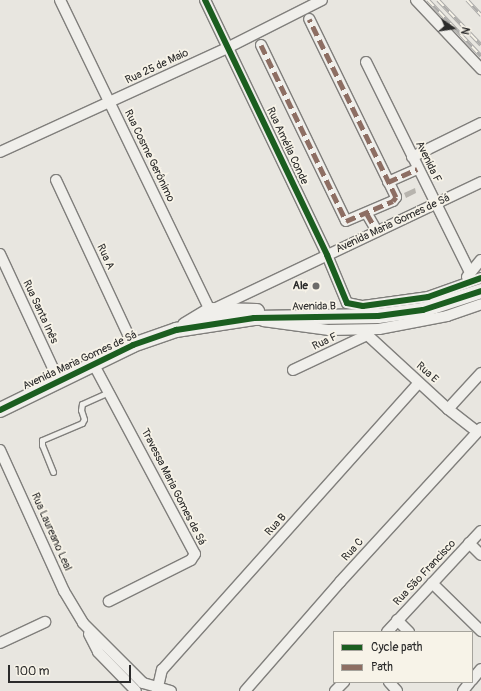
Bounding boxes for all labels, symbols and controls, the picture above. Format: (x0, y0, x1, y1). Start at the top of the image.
north arrow (433, 8, 473, 48)
text: N (458, 26, 472, 36)
street label: Rua 25 de Maio (123, 47, 191, 87)
street label: Rua Amélia Conde (263, 105, 311, 187)
street label: Rua Cosme Gerônimo (121, 108, 177, 204)
street label: Avenida F (412, 139, 444, 185)
street label: Avenida Maria Gomes de Sá (334, 192, 452, 256)
street label: Rua A (93, 242, 117, 272)
street label: Rua Santa Inês (19, 278, 61, 346)
place label: Ale (293, 279, 308, 293)
marker: Ale (311, 281, 321, 291)
street label: Avenida B (292, 300, 336, 314)
street label: Avenida Maria Gomes de Sá (21, 329, 139, 393)
street label: Rua F (310, 331, 340, 353)
street label: Rua E (413, 360, 441, 386)
street label: Travessa Maria Gomes de Sá (138, 426, 208, 548)
street label: Rua Laureano Leal (28, 491, 74, 573)
street label: Rua B (263, 511, 289, 539)
street label: Rua C (339, 536, 367, 564)
street label: Rua São Francisco (391, 537, 459, 609)
legend (333, 631, 473, 683)
text: Cycle path (371, 640, 422, 655)
scale bar (10, 657, 133, 683)
text: Path (371, 660, 393, 675)
text: 100 m (15, 664, 49, 679)

